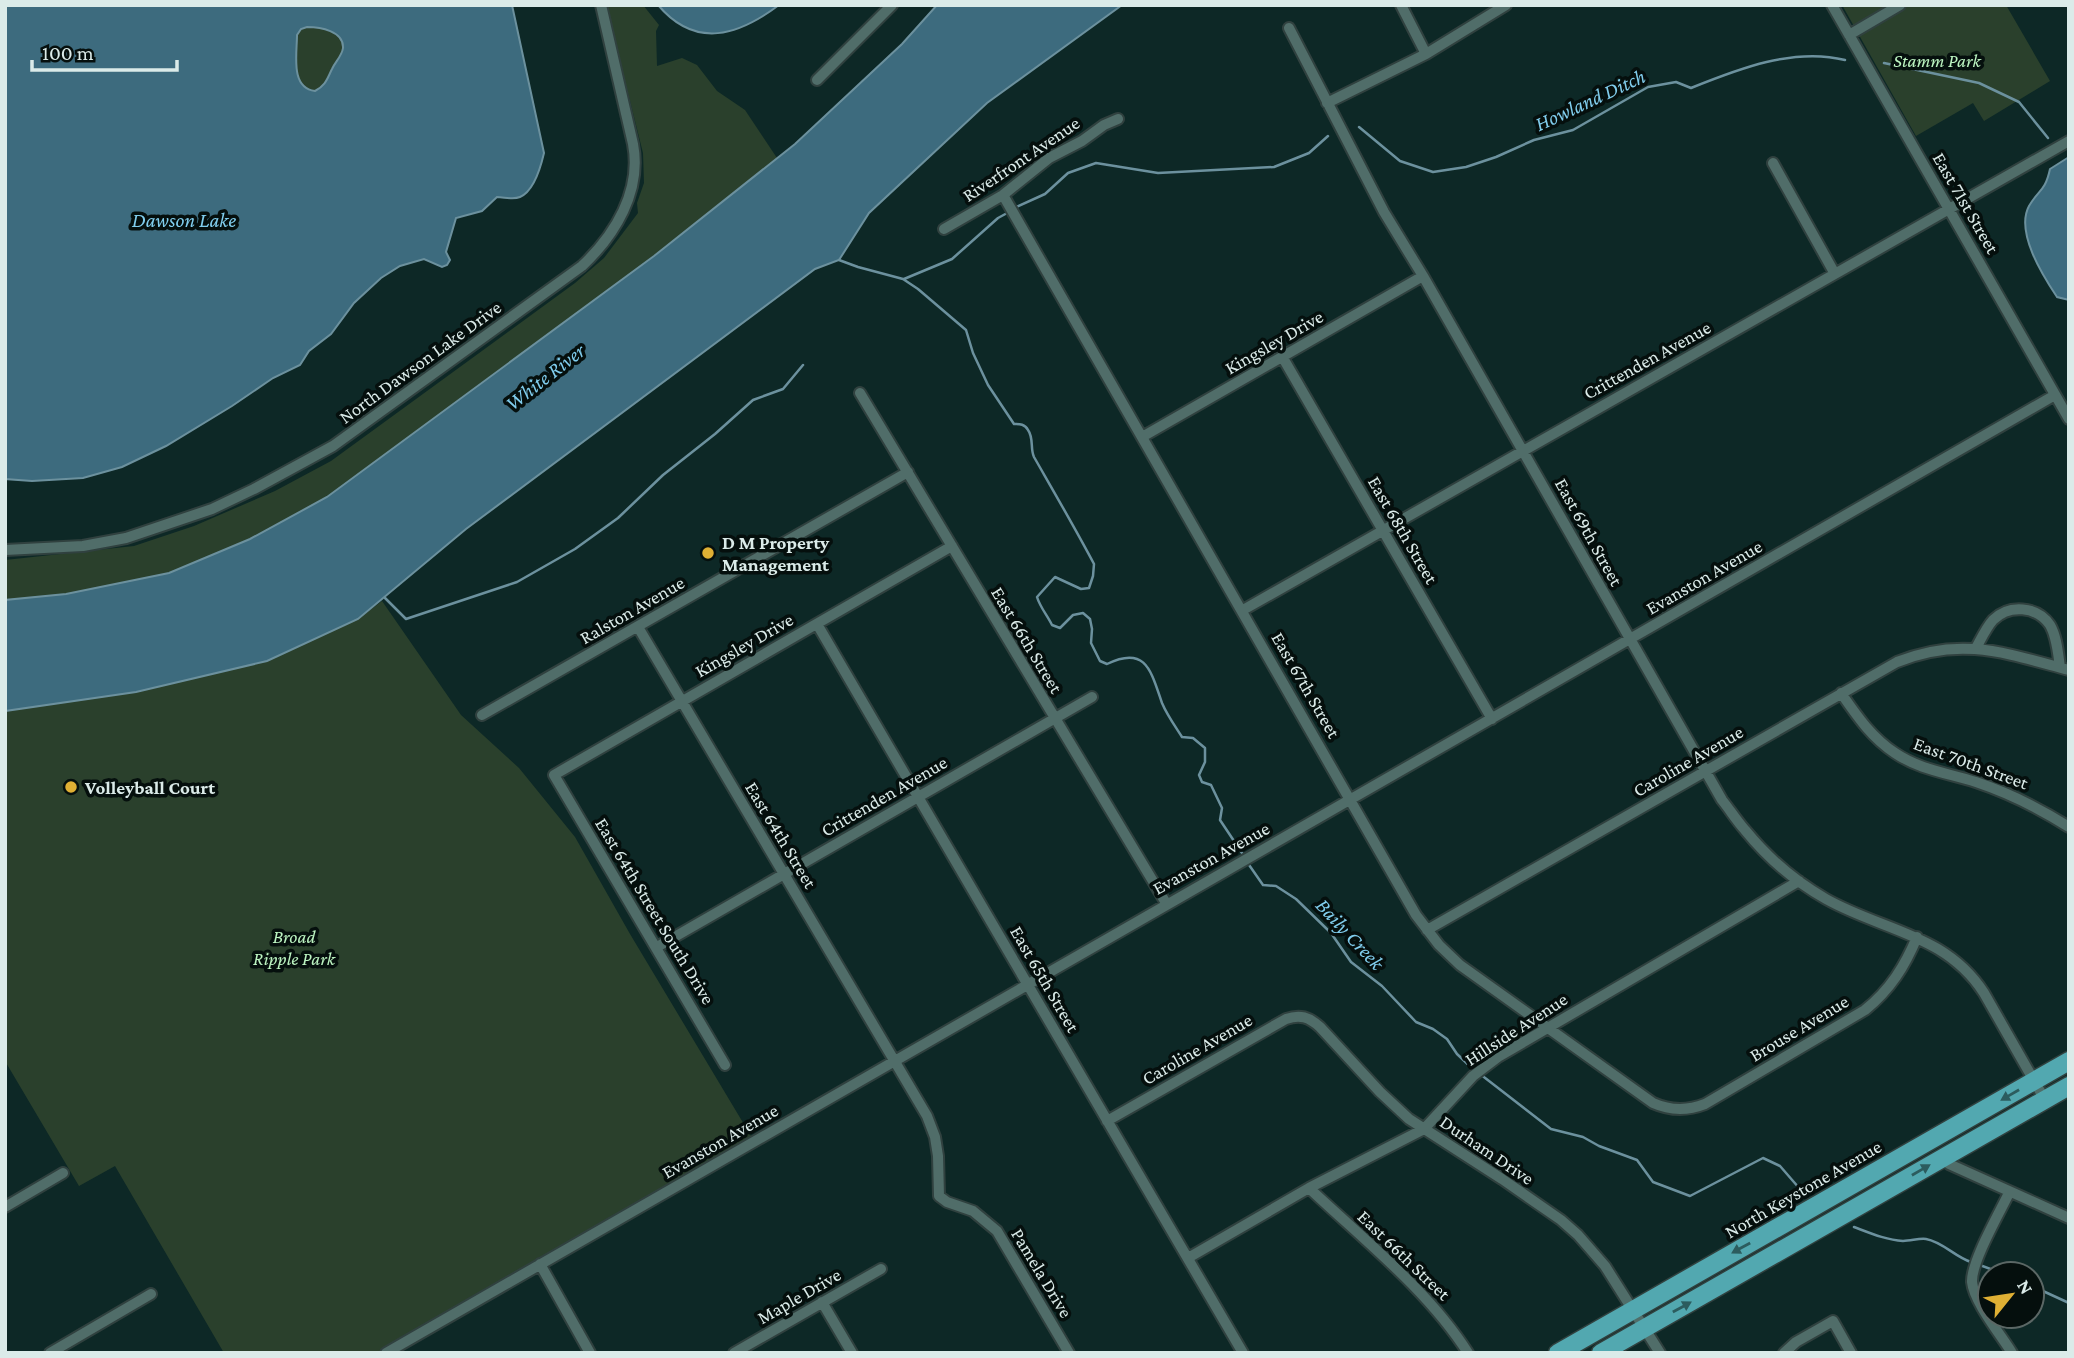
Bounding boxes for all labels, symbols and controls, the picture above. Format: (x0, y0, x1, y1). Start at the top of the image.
scale bar (32, 28, 177, 72)
text: 100 m (42, 41, 94, 65)
park label: Stamm Park (1893, 50, 1982, 71)
water label: Howland Ditch (1531, 64, 1649, 136)
street label: Riverfront Avenue (959, 112, 1083, 206)
street label: East 71st Street (1929, 149, 2004, 258)
water label: Dawson Lake (132, 208, 236, 232)
street label: North Dawson Lake Drive (335, 296, 505, 428)
street label: Kingsley Drive (1221, 306, 1327, 378)
street label: Crittenden Avenue (1580, 316, 1714, 404)
water label: White River (500, 338, 590, 415)
street label: East 68th Street (1364, 472, 1443, 588)
street label: East 69th Street (1551, 475, 1628, 590)
place label: D M Property Management (722, 532, 830, 575)
street label: Evanston Avenue (1642, 535, 1766, 619)
marker: D M Property Management (700, 545, 716, 561)
street label: Ralston Avenue (576, 572, 688, 648)
street label: East 66th Street (987, 583, 1067, 698)
street label: Kingsley Drive (691, 609, 797, 681)
street label: East 67th Street (1267, 628, 1345, 742)
street label: Caroline Avenue (1629, 721, 1747, 801)
street label: East 70th Street (1911, 733, 2032, 794)
street label: Crittenden Avenue (817, 751, 951, 841)
place label: Volleyball Court (84, 777, 215, 798)
street label: East 64th Street (741, 778, 821, 893)
marker: Volleyball Court (63, 779, 79, 795)
street label: East 64th Street South Drive (591, 814, 719, 1008)
street label: Evanston Avenue (1149, 817, 1273, 899)
water label: Baily Creek (1311, 893, 1390, 975)
street label: East 65th Street (1006, 922, 1084, 1036)
park label: Broad Ripple Park (253, 926, 336, 969)
street label: Hillside Avenue (1461, 988, 1571, 1070)
street label: Brouse Avenue (1746, 990, 1852, 1066)
street label: Caroline Avenue (1138, 1009, 1256, 1089)
one-way arrow (2000, 1089, 2019, 1101)
street label: Evanston Avenue (658, 1099, 782, 1183)
street label: Durham Drive (1436, 1111, 1538, 1189)
street label: North Keystone Avenue (1721, 1136, 1885, 1242)
one-way arrow (1912, 1164, 1931, 1176)
street label: East 66th Street (1353, 1206, 1455, 1305)
street label: Pamela Drive (1007, 1225, 1077, 1321)
one-way arrow (1731, 1242, 1751, 1254)
north arrow (1976, 1260, 2046, 1330)
street label: Maple Drive (754, 1264, 844, 1328)
text: N (2013, 1276, 2038, 1298)
one-way arrow (1672, 1301, 1691, 1313)

